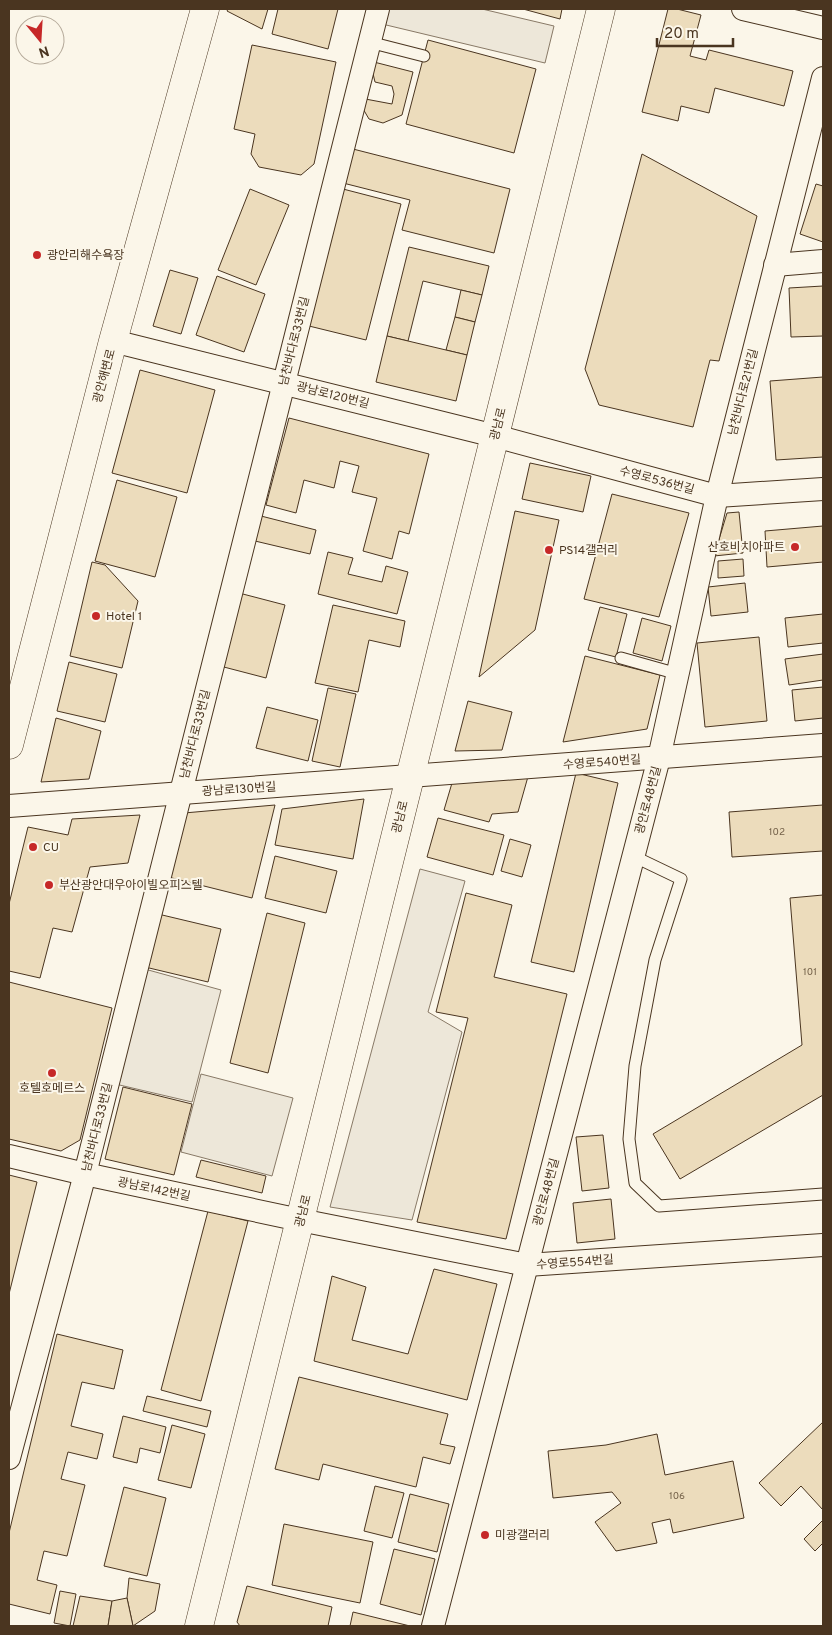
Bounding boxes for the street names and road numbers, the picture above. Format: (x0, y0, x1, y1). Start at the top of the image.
street label: 남천바다로33번길 (276, 295, 314, 388)
street label: 남천바다로21번길 (725, 347, 763, 437)
street label: 광안해변로 (90, 348, 120, 405)
street label: 광남로120번길 (295, 379, 371, 413)
street label: 광남로 (487, 406, 511, 442)
street label: 수영로536번길 (617, 463, 696, 499)
street label: 남천바다로33번길 (177, 688, 215, 781)
street label: 수영로540번길 (563, 752, 642, 774)
street label: 광안로48번길 (632, 764, 666, 836)
street label: 광남로130번길 (201, 779, 277, 801)
street label: 광남로 (389, 799, 413, 835)
street label: 남천바다로33번길 (79, 1081, 117, 1174)
street label: 광안로48번길 (530, 1156, 564, 1228)
street label: 광남로142번길 (116, 1174, 192, 1206)
street label: 광남로 (292, 1193, 316, 1229)
street label: 수영로554번길 (536, 1252, 614, 1274)

